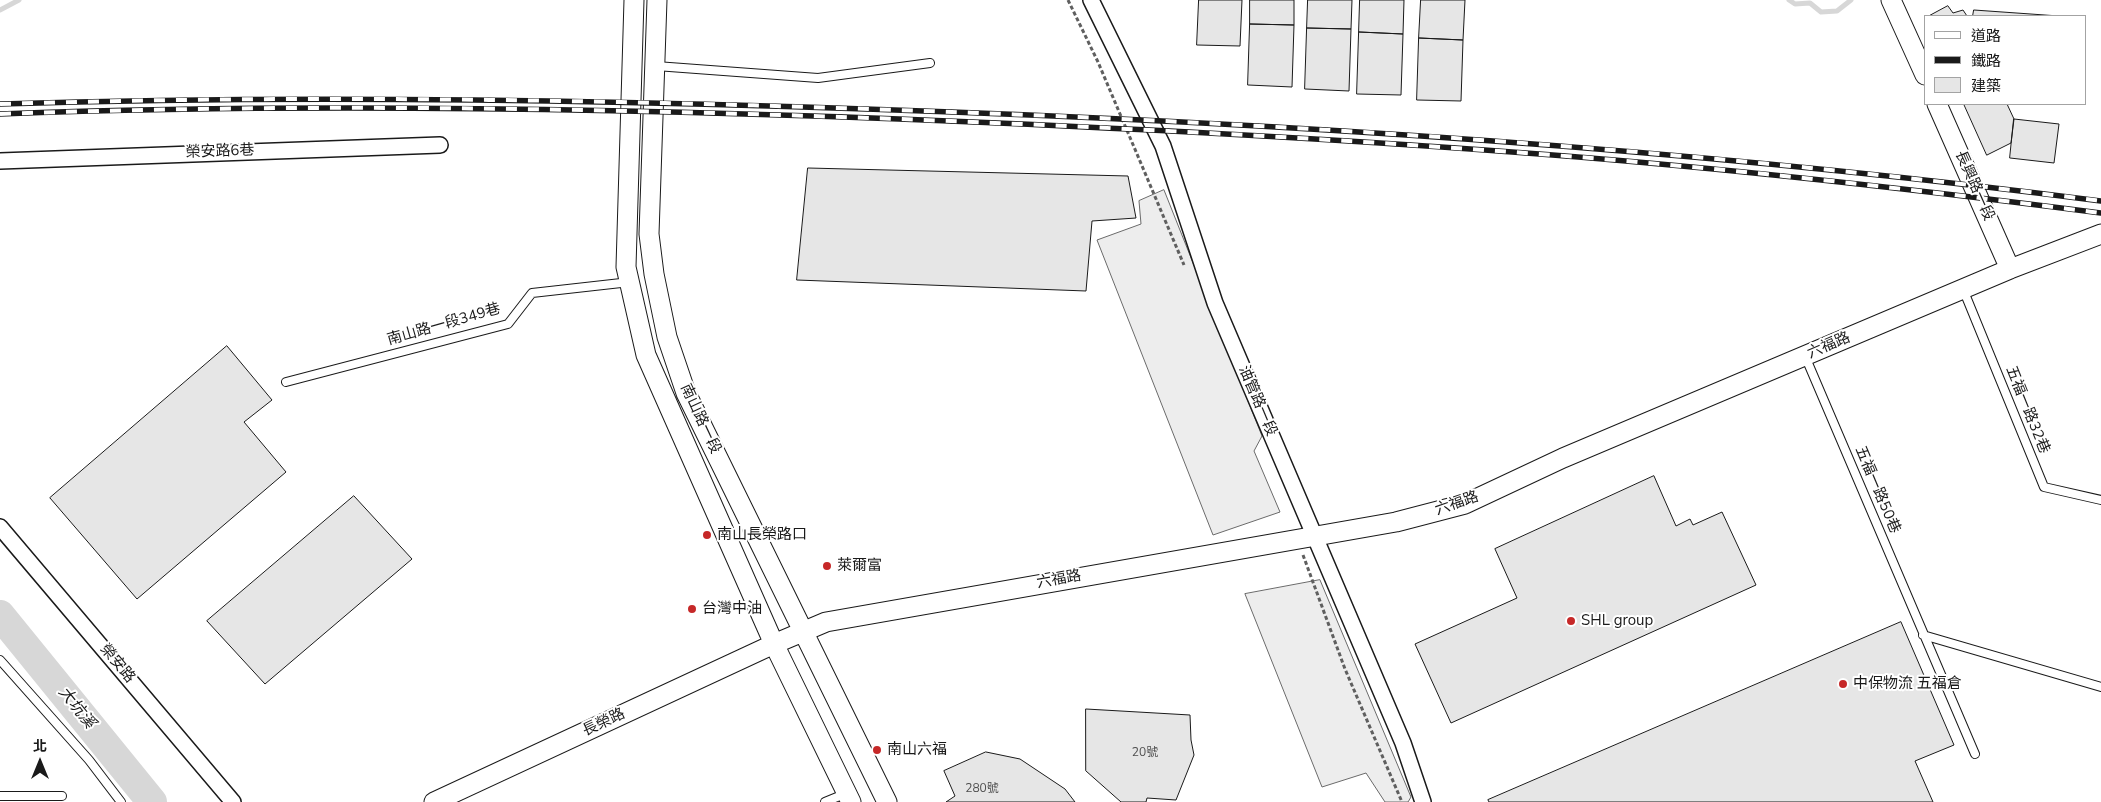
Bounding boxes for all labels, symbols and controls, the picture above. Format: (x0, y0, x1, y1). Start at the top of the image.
legend (1924, 15, 2086, 105)
text: 道路 (1971, 26, 2001, 46)
text: 鐵路 (1971, 51, 2001, 71)
text: 建築 (1971, 76, 2001, 96)
street label: 榮安路6巷 (185, 142, 255, 162)
street label: 長興路一段 (1951, 148, 1997, 224)
street label: 南山路一段349巷 (385, 300, 503, 350)
street label: 六福路 (1805, 329, 1853, 363)
street label: 油管路一段 (1234, 363, 1280, 439)
street label: 五福一路32巷 (2001, 364, 2053, 456)
street label: 南山路一段 (676, 381, 724, 457)
street label: 五福一路50巷 (1851, 444, 1903, 536)
street label: 六福路 (1433, 488, 1481, 520)
place label: 南山長榮路口 (717, 526, 807, 544)
marker: 南山長榮路口 (701, 529, 713, 541)
place label: 萊爾富 (837, 557, 882, 575)
marker: 萊爾富 (821, 560, 833, 572)
street label: 六福路 (1035, 567, 1083, 593)
place label: 台灣中油 (702, 600, 762, 618)
marker: 台灣中油 (686, 603, 698, 615)
place label: SHL group (1581, 612, 1653, 630)
marker: SHL group (1565, 615, 1577, 627)
street label: 榮安路 (96, 641, 138, 687)
place label: 中保物流 五福倉 (1853, 675, 1962, 693)
marker: 中保物流 五福倉 (1837, 678, 1849, 690)
water label: 大坑溪 (53, 683, 99, 733)
street label: 長榮路 (580, 705, 628, 741)
north arrow (15, 737, 65, 787)
text: 北 (33, 737, 47, 756)
place label: 南山六福 (887, 741, 947, 759)
marker: 南山六福 (871, 744, 883, 756)
house number: 20號 (1132, 746, 1158, 760)
house number: 280號 (965, 782, 999, 796)

